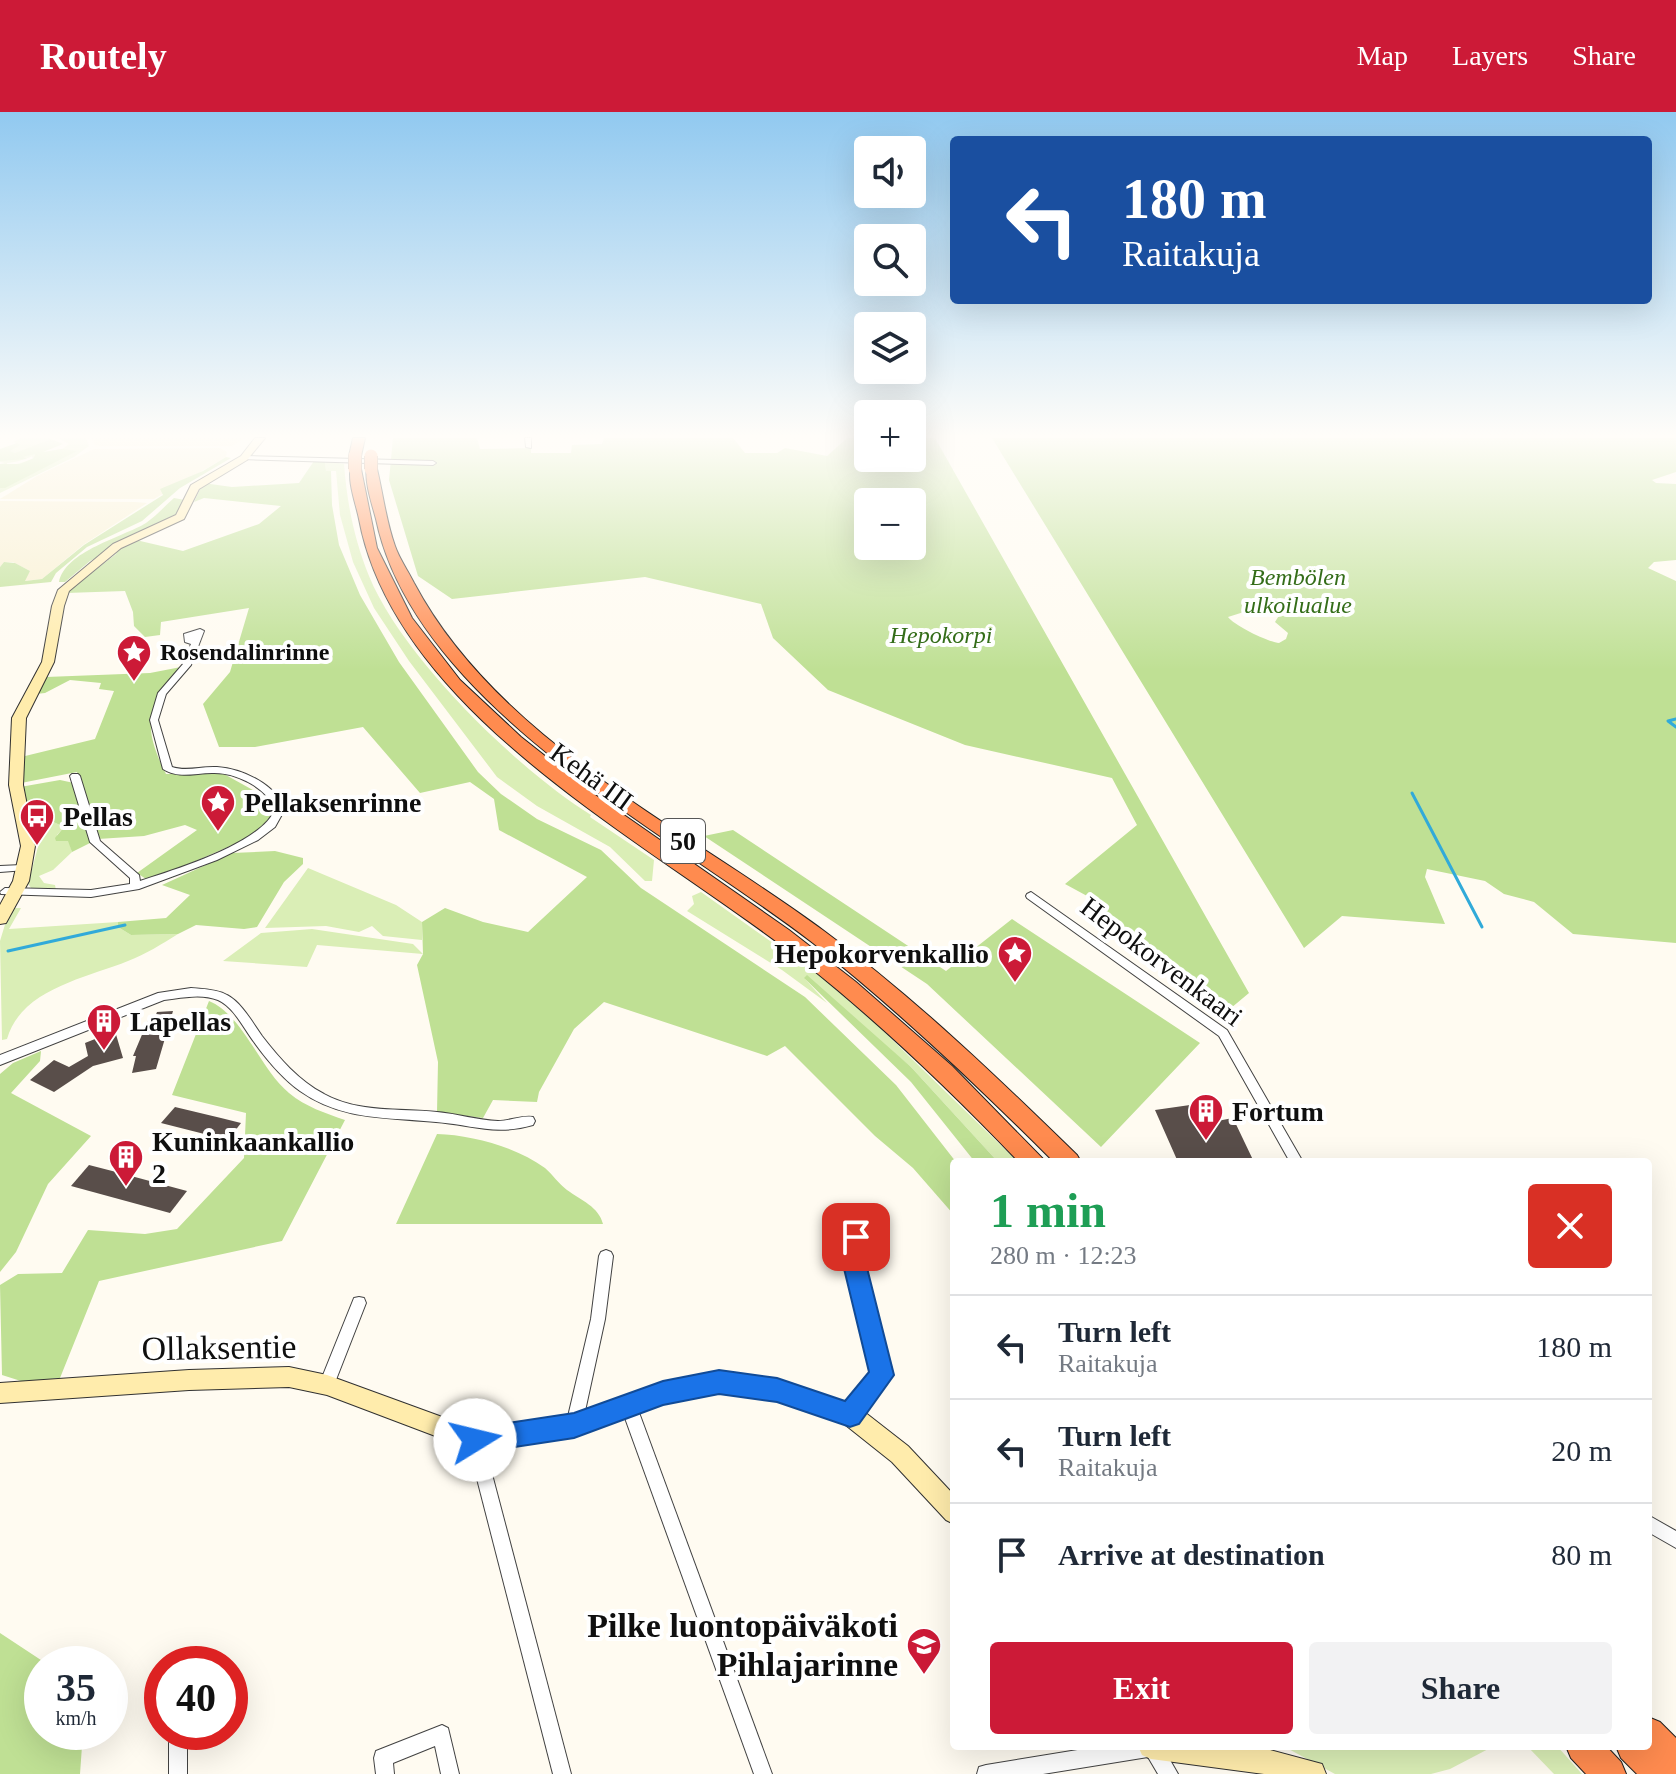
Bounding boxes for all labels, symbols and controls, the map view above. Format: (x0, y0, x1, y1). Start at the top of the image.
text: Routely (40, 35, 167, 77)
text: Map (1357, 40, 1408, 71)
text: Layers (1452, 40, 1528, 71)
text: Share (1572, 40, 1636, 71)
map controls (854, 136, 926, 560)
button: sound (854, 136, 926, 208)
icon: left (990, 168, 1094, 272)
text: 180 m (1122, 168, 1267, 230)
button: search (854, 224, 926, 296)
text: Raitakuja (1122, 234, 1260, 274)
button: layers (854, 312, 926, 384)
button: + (854, 400, 926, 472)
button: − (854, 488, 926, 560)
park label: Bembölen ulkoilualue (1244, 564, 1352, 618)
park label: Hepokorpi (889, 622, 992, 648)
place icon: Rosendalinrinne (115, 633, 153, 683)
place label: Rosendalinrinne (160, 639, 330, 665)
street label: Kehä III (545, 736, 639, 817)
place icon: Pellaksenrinne (199, 783, 237, 833)
place label: Pellaksenrinne (244, 787, 421, 818)
bus stop icon: Pellas (18, 797, 56, 847)
place label: Pellas (63, 801, 133, 832)
road number: 50 (661, 819, 705, 863)
street label: Hepokorvenkaari (1075, 891, 1249, 1032)
place icon: Hepokorvenkallio (996, 934, 1034, 984)
place label: Hepokorvenkallio (774, 938, 989, 969)
building icon: Lapellas (85, 1002, 123, 1052)
place label: Lapellas (130, 1006, 231, 1037)
building icon: Fortum (1187, 1092, 1225, 1142)
place label: Fortum (1232, 1096, 1324, 1127)
place label: Kuninkaankallio 2 (152, 1126, 354, 1189)
building icon: Kuninkaankallio 2 (107, 1138, 145, 1188)
text: 1 min (990, 1184, 1106, 1237)
button: close (1528, 1184, 1612, 1268)
pin (822, 1203, 890, 1271)
icon: arrive (834, 1215, 878, 1259)
text: 280 m · 12:23 (990, 1241, 1137, 1270)
text: Turn left (1058, 1315, 1171, 1348)
icon: left (990, 1325, 1034, 1369)
street label: Ollaksentie (141, 1328, 297, 1367)
text: 180 m (1536, 1330, 1612, 1363)
text: Raitakuja (1058, 1349, 1158, 1378)
position arrow (433, 1398, 517, 1482)
text: Turn left (1058, 1419, 1171, 1452)
icon: left (990, 1429, 1034, 1473)
text: 20 m (1551, 1434, 1612, 1467)
text: Raitakuja (1058, 1453, 1158, 1482)
icon: arrive (990, 1533, 1034, 1577)
text: Arrive at destination (1058, 1538, 1325, 1571)
text: 80 m (1551, 1538, 1612, 1571)
place label: Pilke luontopäiväkoti Pihlajarinne (587, 1607, 898, 1683)
school or university icon: Pilke luontopäiväkoti Pihlajarinne (905, 1626, 943, 1676)
button: Exit (990, 1642, 1293, 1734)
button: Share (1309, 1642, 1612, 1734)
speed limit sign: 40 (144, 1646, 248, 1750)
text: 35 (56, 1665, 96, 1710)
text: km/h (55, 1707, 97, 1729)

